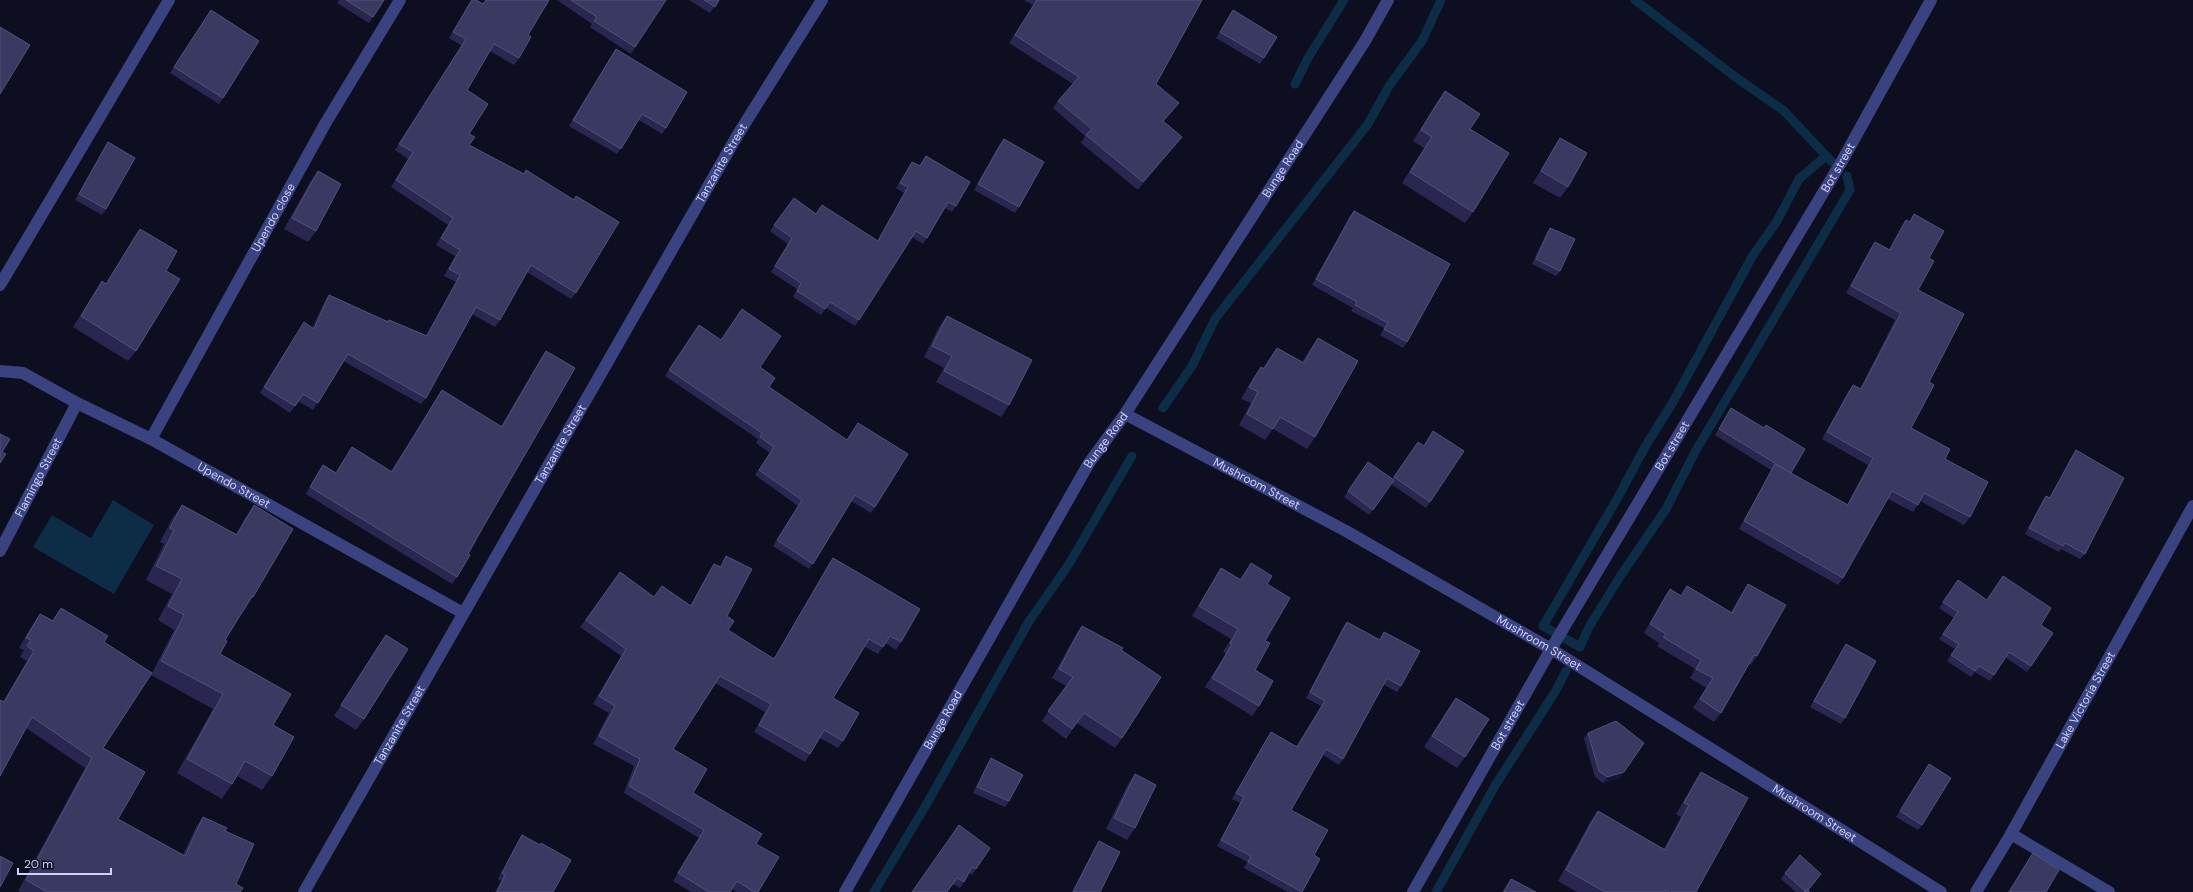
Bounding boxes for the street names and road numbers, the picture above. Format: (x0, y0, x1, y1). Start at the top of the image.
street label: Tanzanite Street (692, 120, 751, 206)
street label: Bunge Road (1258, 137, 1307, 201)
street label: Bot street (1817, 140, 1859, 195)
street label: Upendo close (248, 180, 299, 255)
street label: Tanzanite Street (531, 401, 590, 487)
street label: Bunge Road (1080, 409, 1132, 471)
street label: Bot street (1651, 418, 1693, 474)
street label: Flamingo Street (11, 435, 66, 520)
street label: Mushroom Street (1210, 454, 1303, 513)
street label: Upendo Street (195, 458, 273, 512)
street label: Mushroom Street (1493, 611, 1585, 674)
street label: Lake Victoria Street (2052, 648, 2119, 752)
street label: Tanzanite Street (370, 682, 429, 768)
street label: Bunge Road (920, 687, 966, 752)
street label: Bot street (1487, 697, 1528, 753)
street label: Mushroom Street (1769, 781, 1860, 846)

